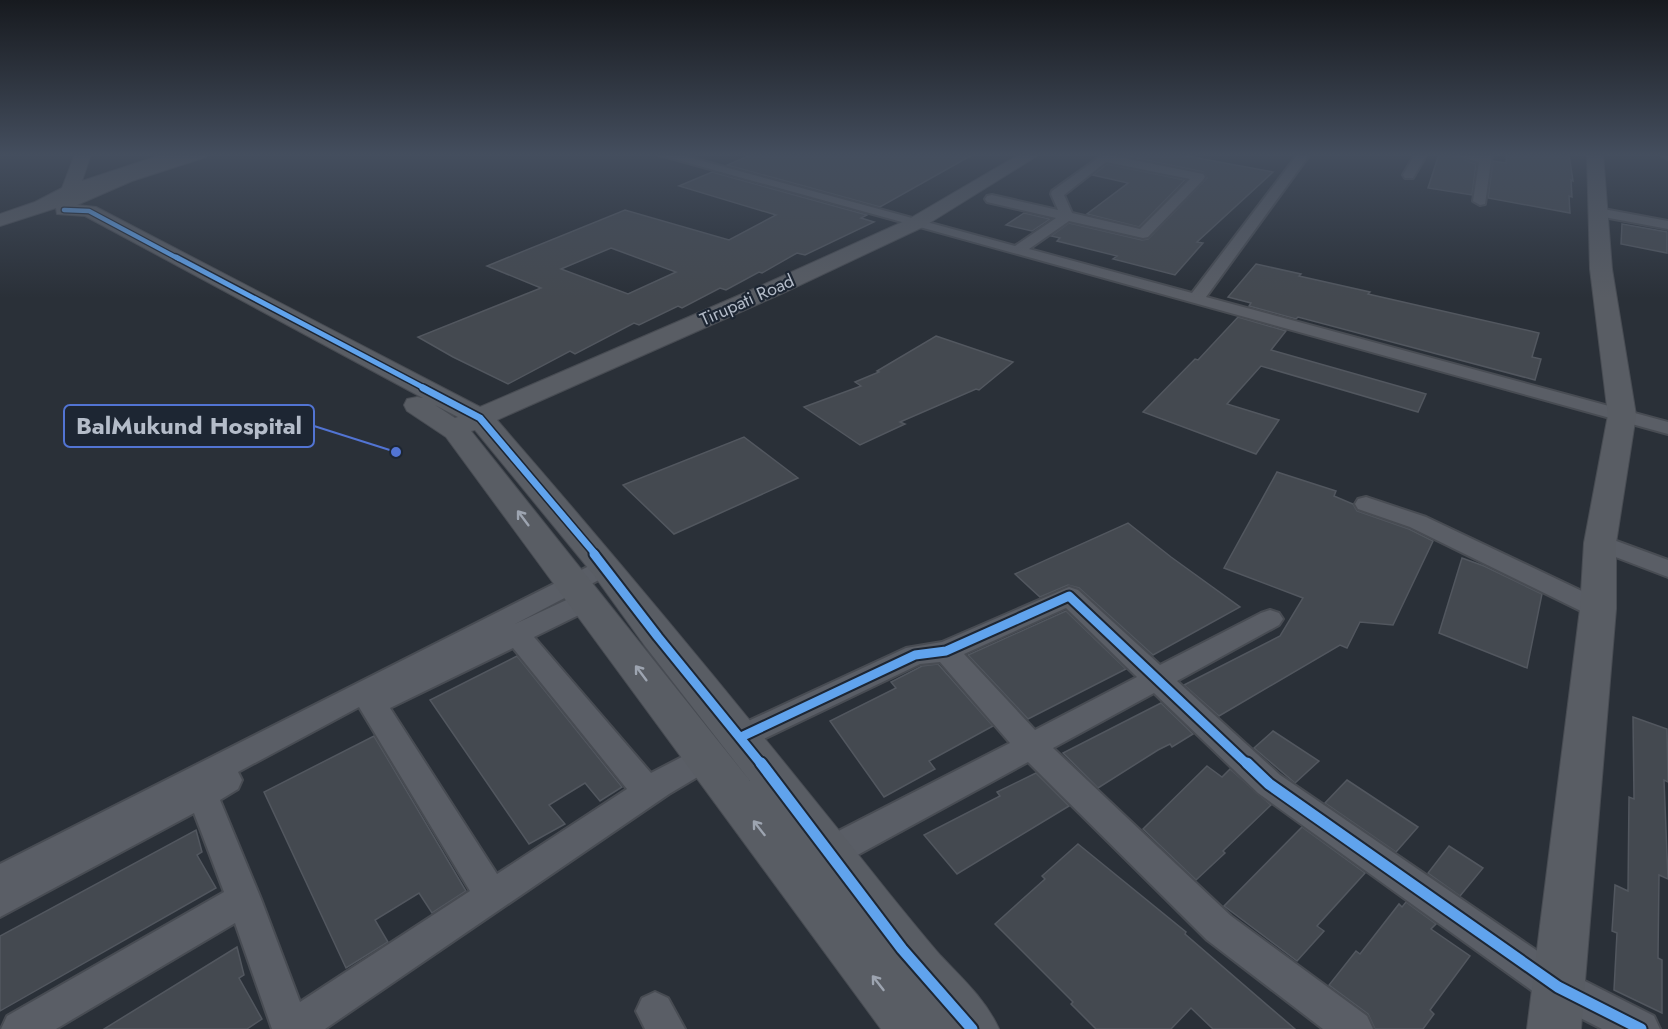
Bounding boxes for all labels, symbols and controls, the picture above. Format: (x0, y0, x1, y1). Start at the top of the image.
street label: Tirupati Road (696, 268, 798, 332)
callout: BalMukund Hospital (64, 405, 314, 447)
text: BalMukund Hospital (76, 408, 302, 443)
one-way arrow (517, 510, 530, 526)
one-way arrow (635, 666, 647, 682)
one-way arrow (753, 821, 766, 837)
one-way arrow (872, 975, 885, 991)

